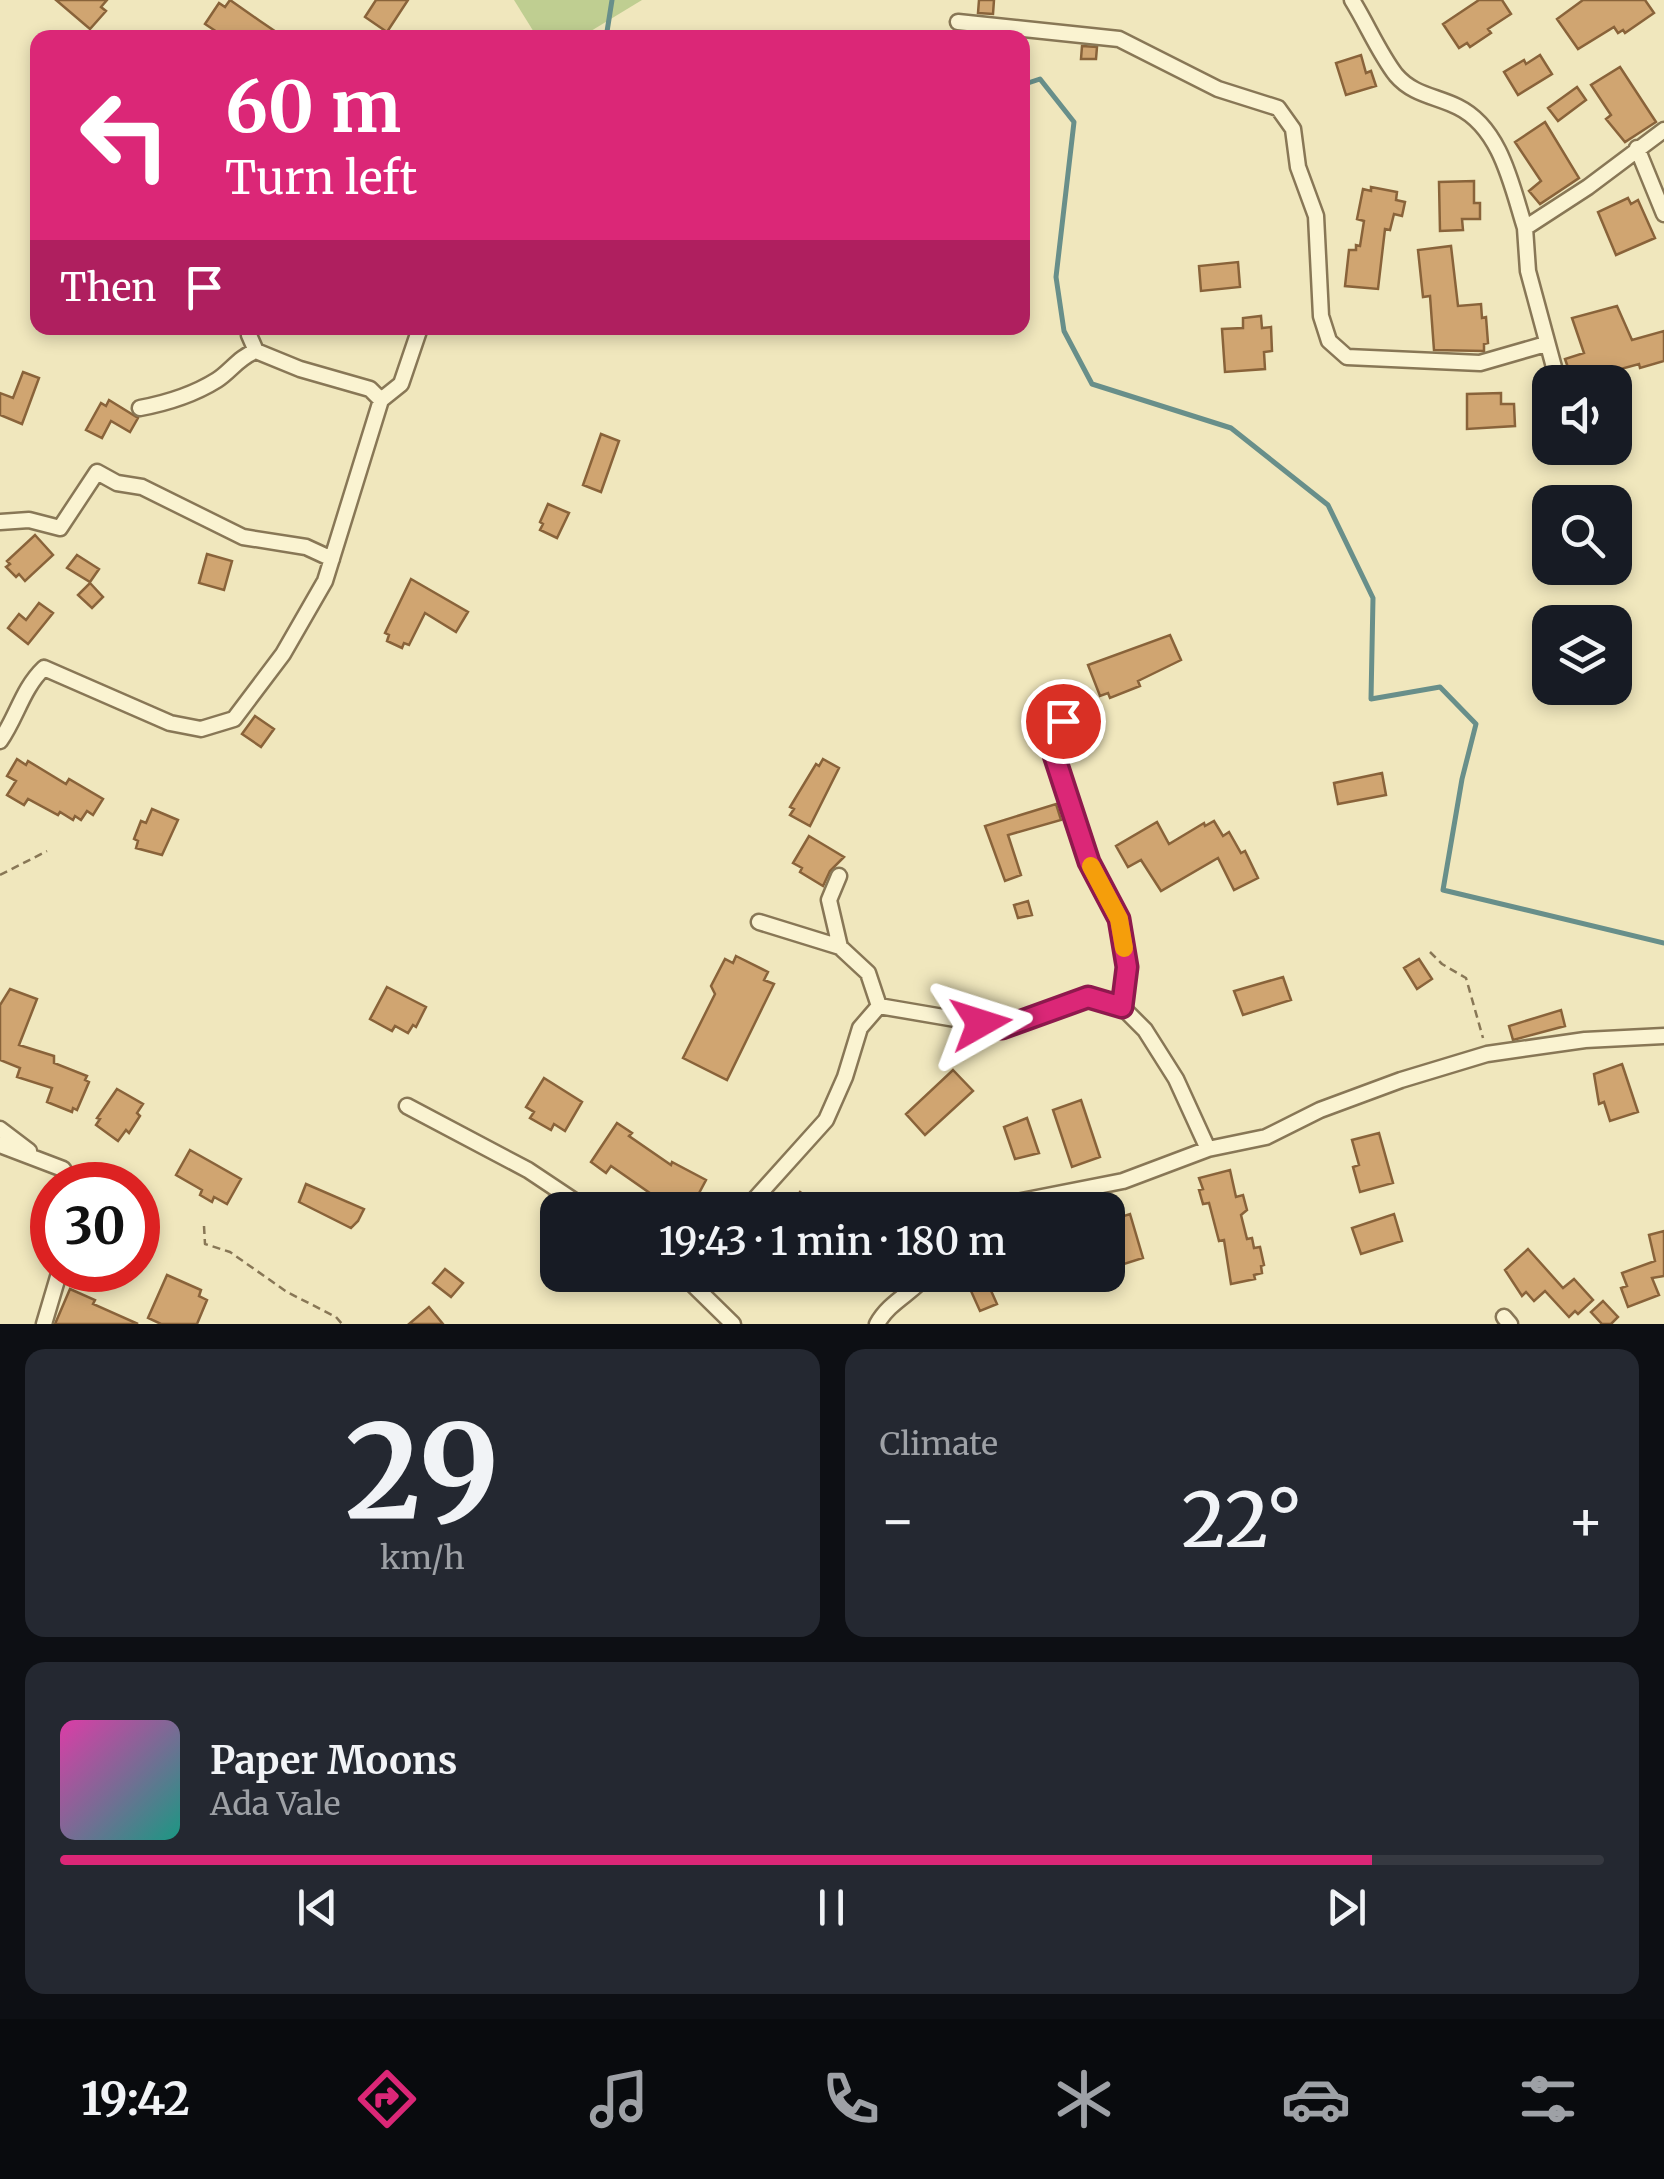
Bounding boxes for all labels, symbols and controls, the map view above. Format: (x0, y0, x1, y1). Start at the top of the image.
text: 60 m (225, 63, 401, 151)
icon: left (60, 70, 190, 200)
text: Turn left (225, 150, 417, 206)
icon: arrive (177, 260, 232, 315)
text: Then (60, 264, 157, 311)
map controls (1532, 365, 1632, 705)
button: sound (1532, 365, 1632, 465)
button: search (1532, 485, 1632, 585)
button: layers (1532, 605, 1632, 705)
pin (1021, 679, 1106, 764)
icon: arrive (1036, 694, 1091, 749)
position arrow (929, 971, 1033, 1075)
speed limit sign: 30 (30, 1162, 160, 1292)
text: 19:43 · 1 min · 180 m (659, 1218, 1006, 1265)
text: 29 (345, 1391, 499, 1554)
text: Climate (880, 1424, 998, 1464)
text: 22° (1182, 1473, 1302, 1567)
text: − (880, 1486, 916, 1555)
text: + (1567, 1486, 1604, 1555)
text: km/h (380, 1538, 465, 1578)
text: Paper Moons (210, 1737, 457, 1784)
text: Ada Vale (210, 1784, 340, 1824)
icon: previous (290, 1880, 345, 1935)
icon: pause (804, 1880, 859, 1935)
icon: next (1319, 1880, 1374, 1935)
icon: directions (352, 2064, 422, 2134)
icon: music (584, 2064, 654, 2134)
icon: phone (816, 2064, 886, 2134)
icon: climate (1049, 2064, 1119, 2134)
icon: car (1281, 2064, 1351, 2134)
icon: filters (1513, 2064, 1583, 2134)
text: 19:42 (81, 2071, 190, 2127)

